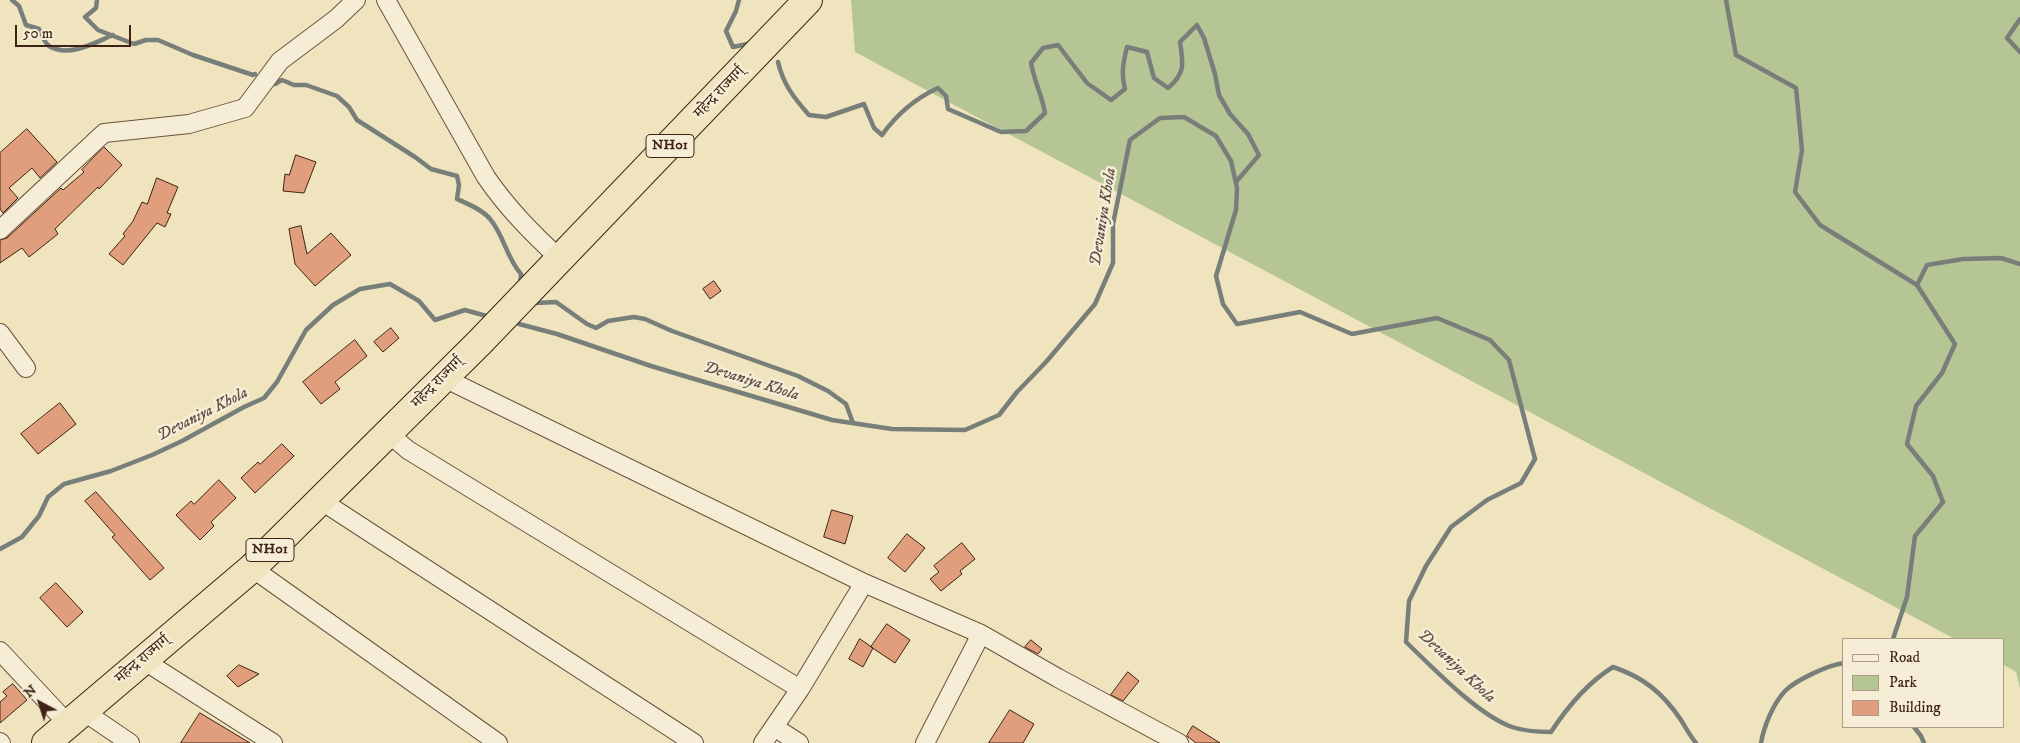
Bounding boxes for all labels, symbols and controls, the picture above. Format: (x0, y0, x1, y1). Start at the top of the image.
scale bar (18, 15, 134, 47)
text: 50 m (23, 24, 53, 43)
street label: महेन्द्र राज्मार्ग् (691, 63, 749, 123)
road number: NH01 (646, 134, 694, 158)
water label: Devaniya Khola (1087, 167, 1121, 267)
street label: महेन्द्र राज्मार्ग् (408, 353, 468, 413)
water label: Devaniya Khola (701, 358, 801, 406)
water label: Devaniya Khola (154, 384, 252, 446)
road number: NH01 (246, 538, 294, 562)
water label: Devaniya Khola (1413, 626, 1499, 708)
street label: महेन्द्र राज्मार्ग् (112, 632, 174, 688)
legend (1842, 638, 2005, 728)
text: Road (1889, 648, 1920, 667)
text: Park (1889, 673, 1917, 692)
north arrow (15, 678, 65, 728)
text: N (20, 681, 41, 702)
text: Building (1889, 698, 1941, 717)

